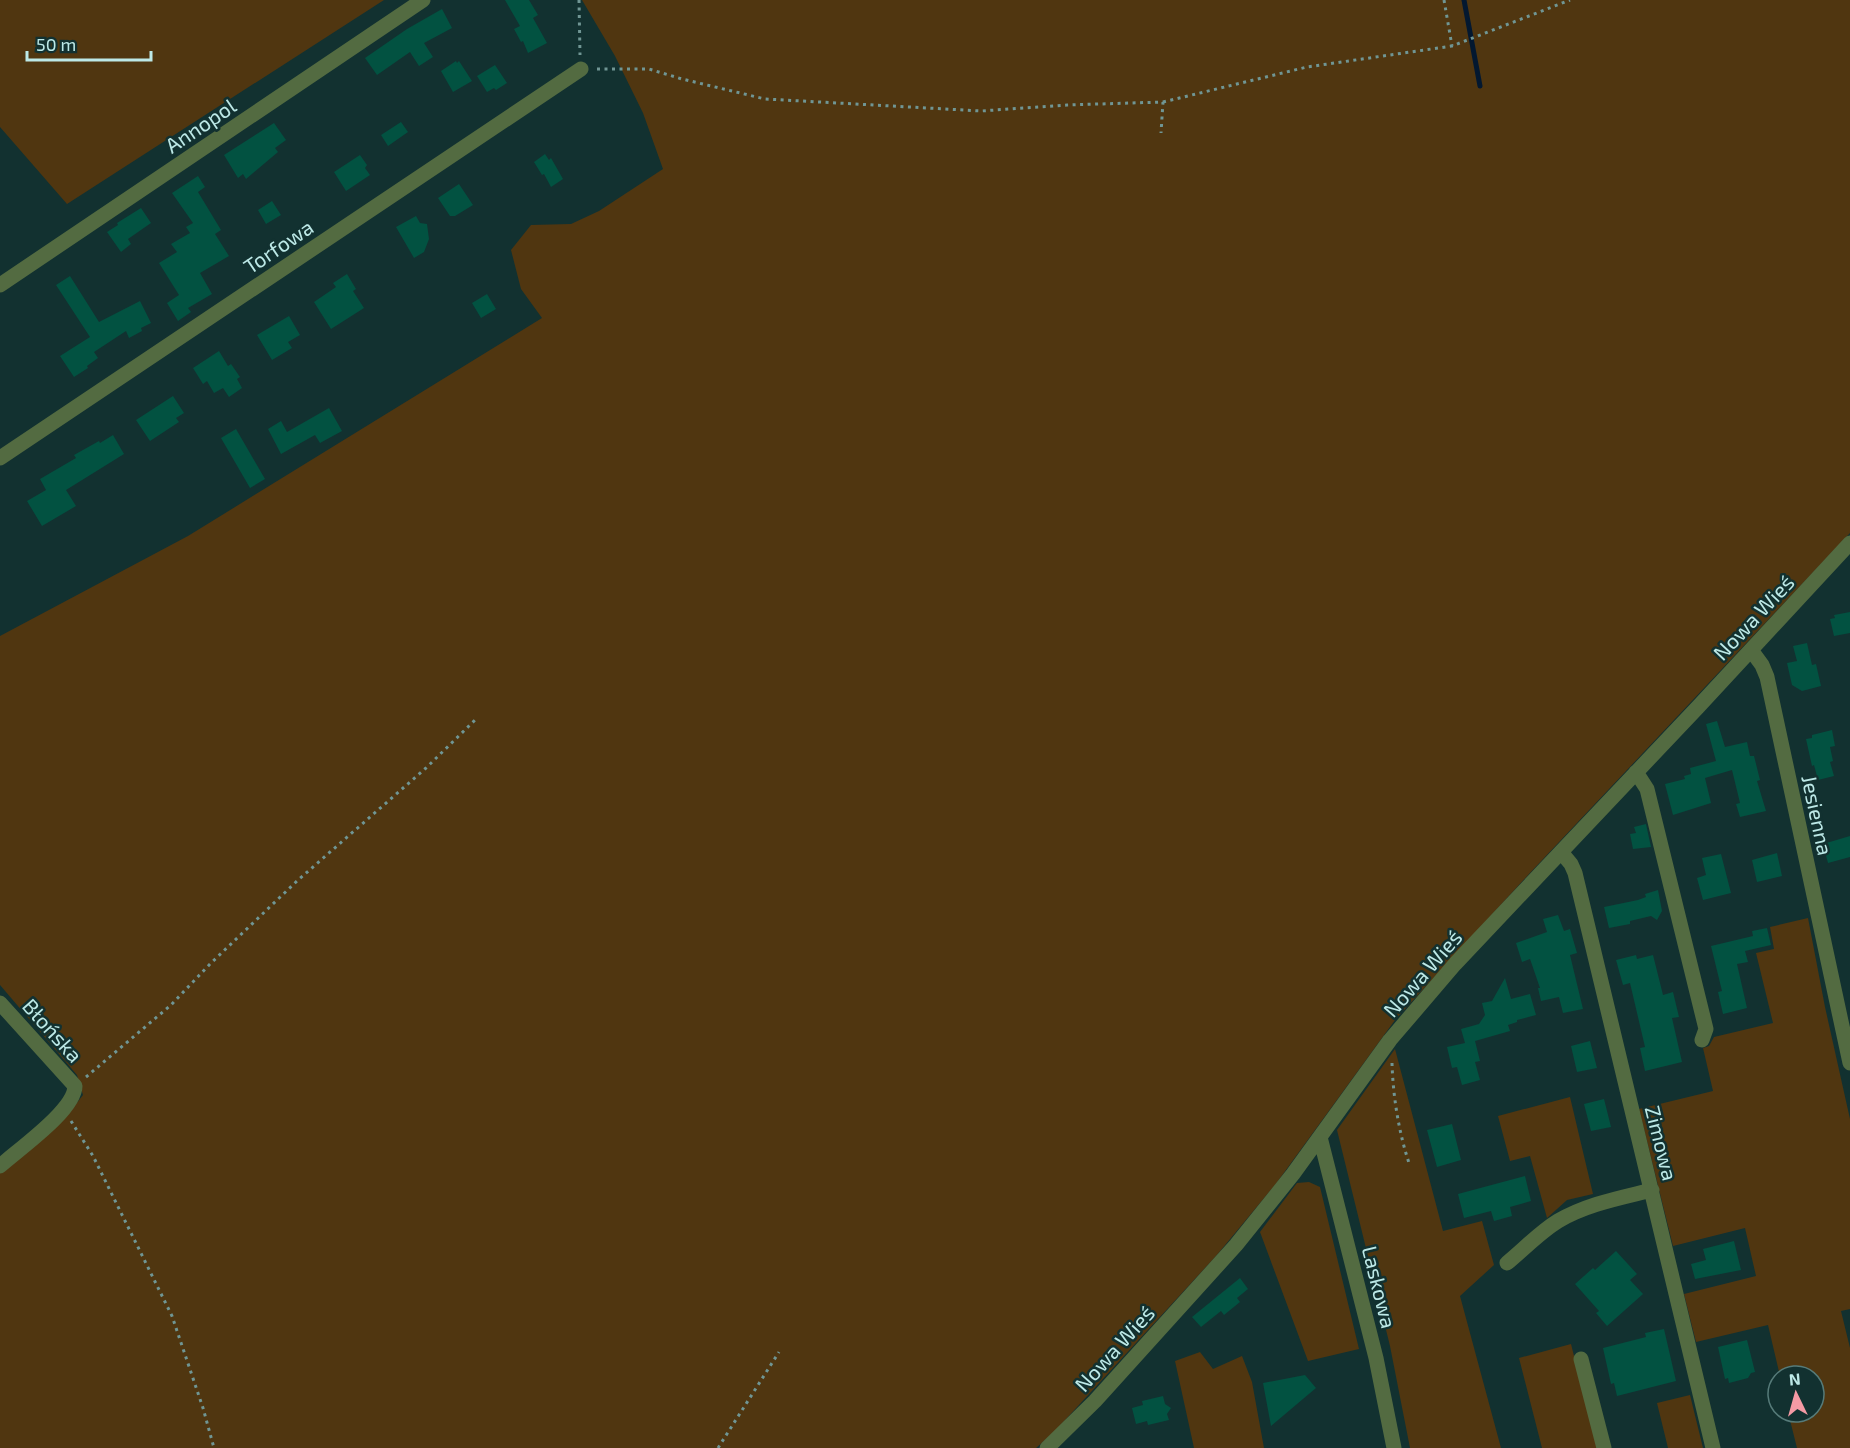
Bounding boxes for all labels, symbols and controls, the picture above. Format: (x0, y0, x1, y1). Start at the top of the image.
scale bar (27, 24, 152, 62)
text: 50 m (36, 33, 76, 55)
street label: Annopol (160, 92, 241, 158)
street label: Torfowa (238, 214, 318, 278)
street label: Nowa Wieś (1707, 569, 1799, 665)
street label: Jesienna (1797, 773, 1839, 857)
street label: Nowa Wieś (1377, 924, 1467, 1022)
street label: Błońska (18, 993, 88, 1067)
street label: Zimowa (1641, 1103, 1683, 1183)
street label: Laskowa (1358, 1243, 1402, 1331)
street label: Nowa Wieś (1069, 1300, 1159, 1396)
north arrow (1766, 1364, 1826, 1424)
text: N (1788, 1369, 1801, 1389)

